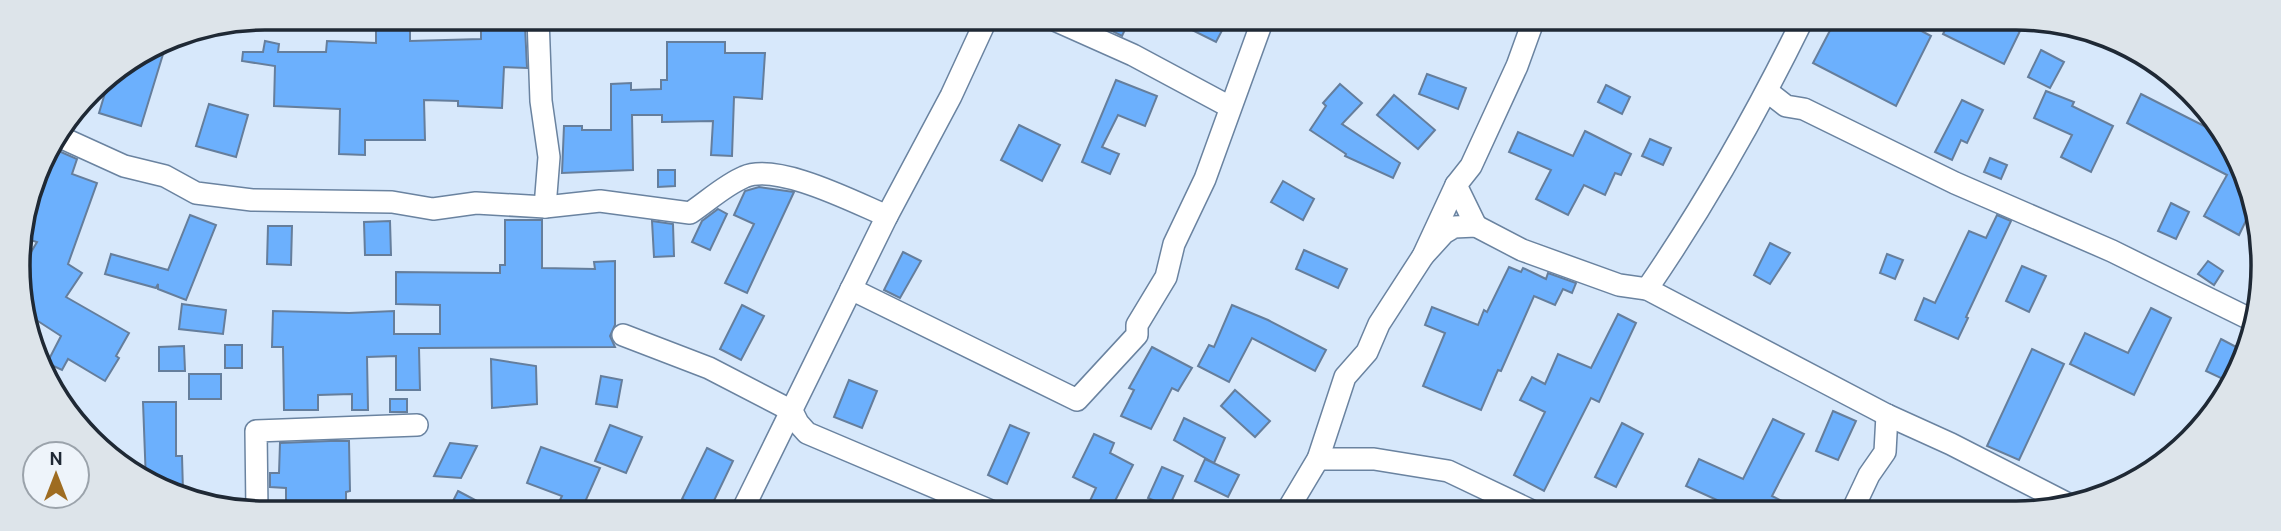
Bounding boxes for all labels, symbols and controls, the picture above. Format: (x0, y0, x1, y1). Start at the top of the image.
north arrow (21, 440, 91, 510)
text: N (49, 448, 63, 472)

